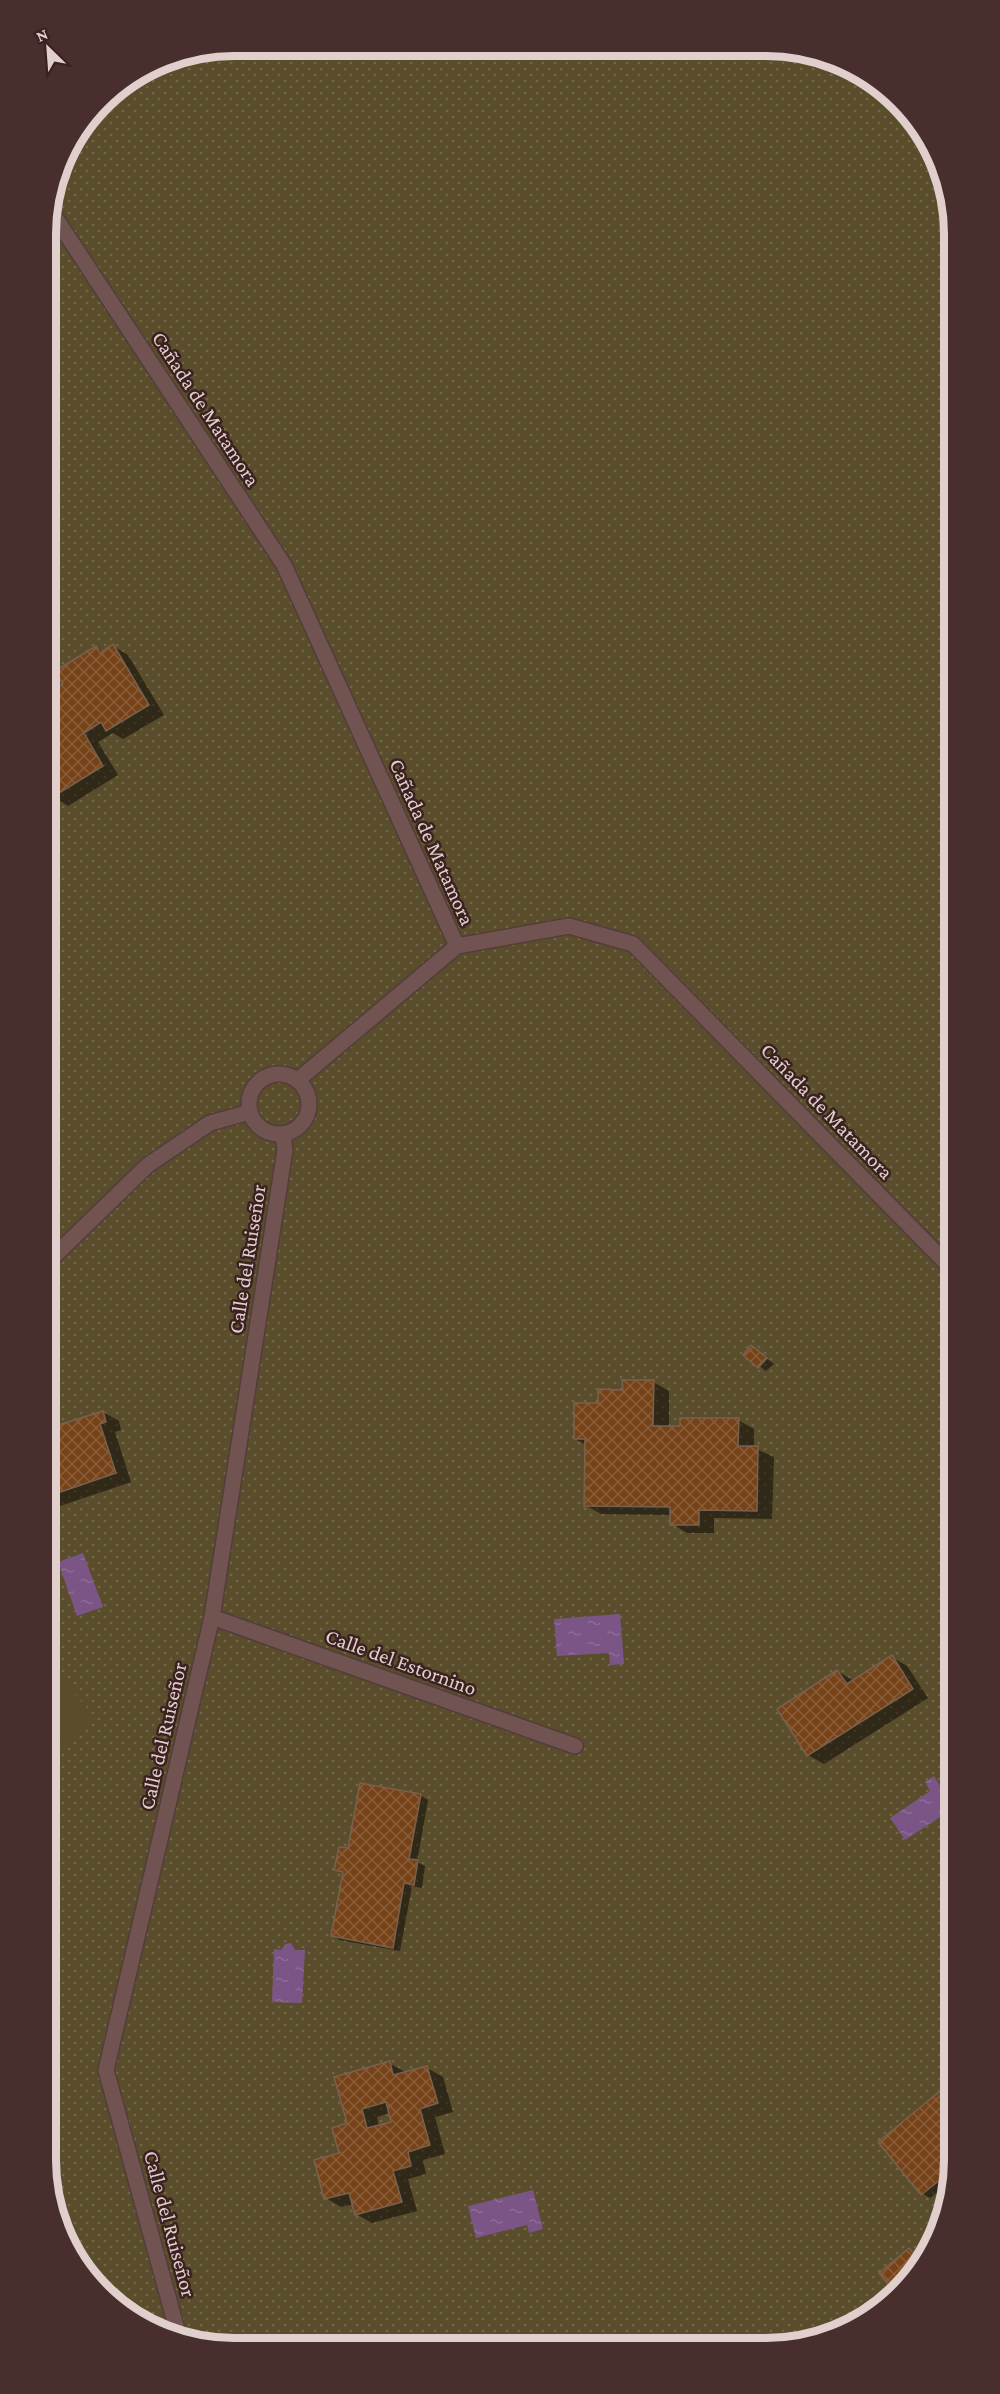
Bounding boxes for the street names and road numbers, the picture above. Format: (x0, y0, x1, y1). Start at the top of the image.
street label: Cañada de Matamora (147, 327, 265, 491)
street label: Cañada de Matamora (384, 755, 480, 929)
street label: Cañada de Matamora (756, 1038, 898, 1184)
street label: Calle del Ruiseñor (223, 1182, 271, 1335)
street label: Calle del Estornino (322, 1624, 480, 1700)
street label: Calle del Ruiseñor (134, 1659, 192, 1812)
street label: Calle del Ruiseñor (139, 2148, 201, 2300)

